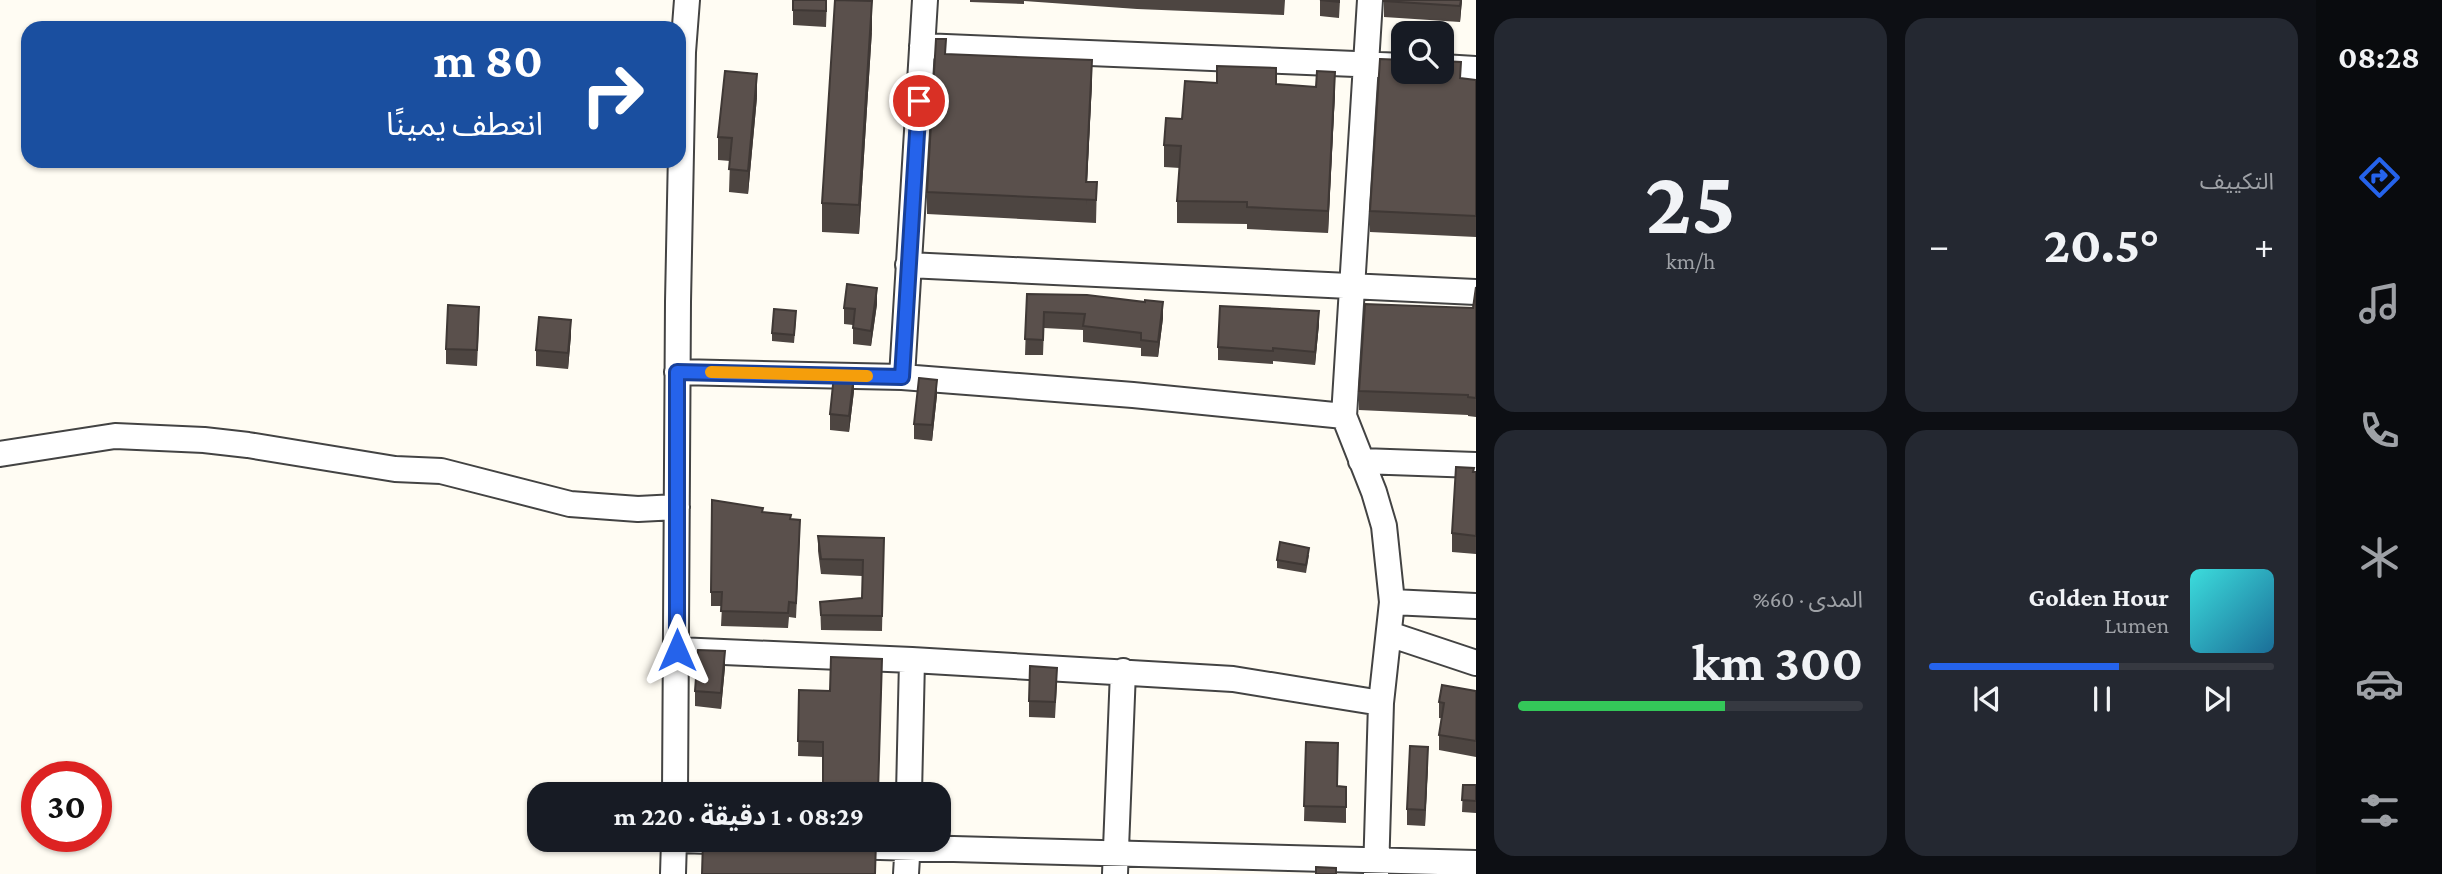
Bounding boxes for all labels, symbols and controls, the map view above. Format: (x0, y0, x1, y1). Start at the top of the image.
map controls (1391, 21, 1454, 84)
button: search (1391, 21, 1454, 84)
text: 80 m (434, 33, 543, 88)
text: 08:28 (2338, 39, 2420, 75)
icon: right (567, 49, 658, 140)
pin (889, 71, 949, 131)
icon: arrive (900, 82, 938, 120)
text: انعطف يمينًا (386, 106, 543, 142)
text: 25 (1645, 151, 1736, 253)
icon: directions (2355, 153, 2404, 202)
text: التكييف (2200, 168, 2274, 194)
text: 20.5° (2044, 215, 2159, 273)
text: − (1929, 224, 1949, 266)
text: + (2254, 224, 2274, 266)
text: km/h (1666, 248, 1715, 274)
icon: music (2355, 279, 2404, 328)
icon: phone (2355, 406, 2404, 455)
icon: climate (2355, 533, 2404, 582)
text: Golden Hour (2028, 583, 2169, 612)
text: المدى · 60% (1753, 586, 1863, 612)
text: Lumen (2105, 612, 2169, 638)
position arrow (640, 613, 714, 687)
text: 300 km (1692, 633, 1863, 691)
icon: car (2355, 659, 2404, 708)
icon: previous (1968, 680, 2006, 718)
icon: pause (2083, 680, 2121, 718)
icon: next (2198, 680, 2236, 718)
speed limit sign: 30 (21, 761, 112, 852)
icon: filters (2355, 786, 2404, 835)
text: 08:29 · 1 دقيقة · 220 m (614, 802, 864, 831)

